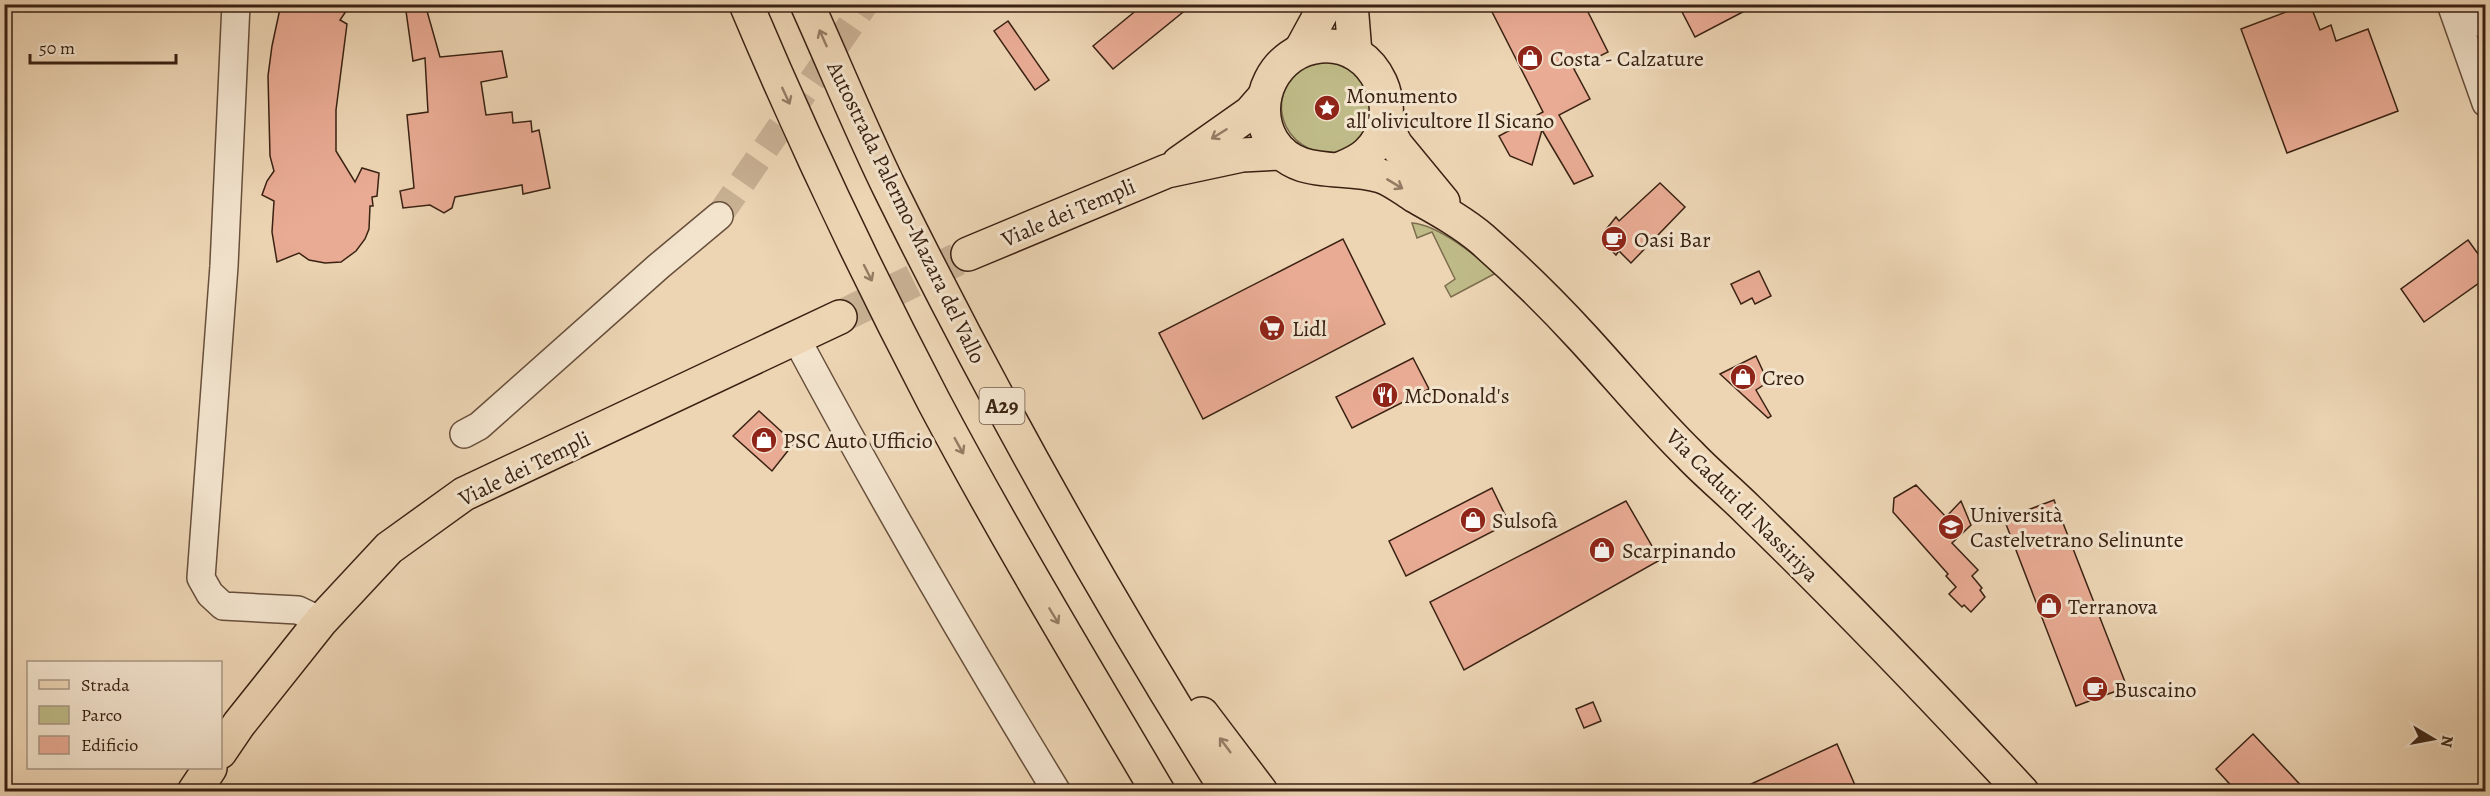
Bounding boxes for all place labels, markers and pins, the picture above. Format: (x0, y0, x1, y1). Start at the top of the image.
shop icon: Costa - Calzature (1515, 43, 1545, 73)
place label: Costa - Calzature (1550, 44, 1704, 74)
place label: Monumento all'olivicultore Il Sicano (1346, 81, 1554, 136)
place icon: Monumento all'olivicultore Il Sicano (1312, 93, 1342, 123)
cafe icon: Oasi Bar (1599, 224, 1629, 254)
place label: Oasi Bar (1634, 225, 1711, 255)
supermarket icon: Lidl (1257, 313, 1287, 343)
place label: Lidl (1292, 314, 1327, 344)
shop icon: Creo (1728, 362, 1758, 392)
place label: Creo (1762, 363, 1804, 393)
restaurant icon: McDonald's (1370, 380, 1400, 410)
place label: McDonald's (1404, 381, 1510, 411)
shop icon: PSC Auto Ufficio (749, 425, 779, 455)
place label: PSC Auto Ufficio (783, 426, 933, 456)
place label: Università Castelvetrano Selinunte (1970, 500, 2184, 555)
shop icon: Sulsofà (1458, 505, 1488, 535)
place label: Sulsofà (1492, 506, 1559, 536)
school or university icon: Università Castelvetrano Selinunte (1936, 512, 1966, 542)
shop icon: Scarpinando (1587, 535, 1617, 565)
place label: Scarpinando (1622, 536, 1736, 566)
shop icon: Terranova (2034, 591, 2064, 621)
place label: Terranova (2068, 592, 2159, 622)
cafe icon: Buscaino (2080, 674, 2110, 704)
place label: Buscaino (2114, 675, 2197, 705)

